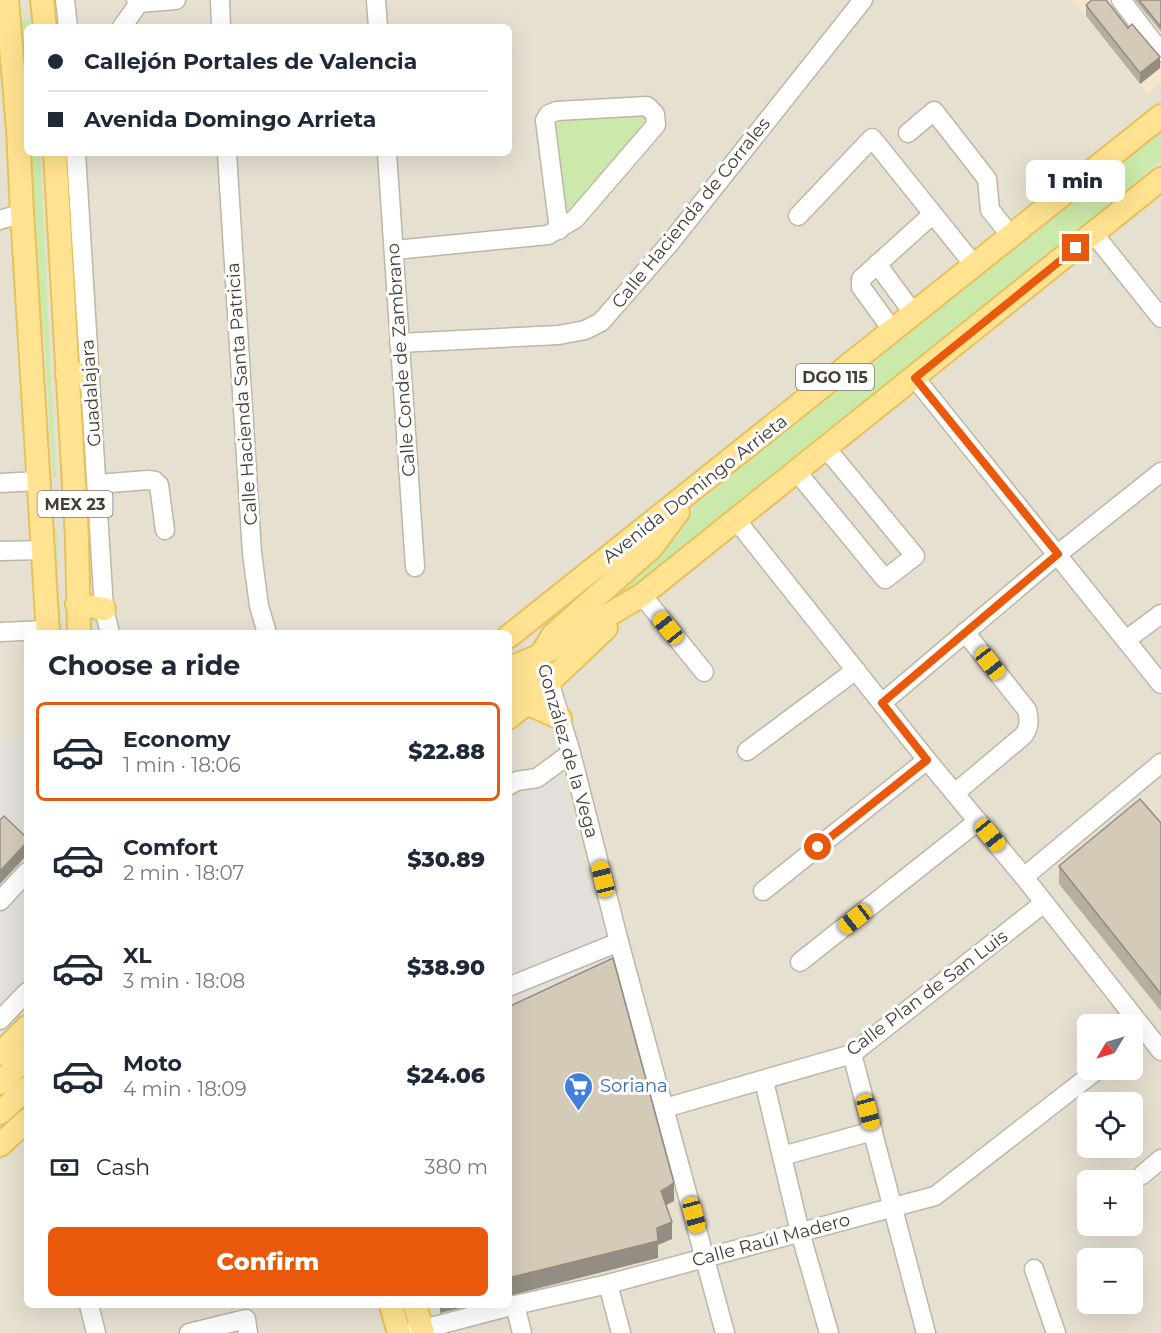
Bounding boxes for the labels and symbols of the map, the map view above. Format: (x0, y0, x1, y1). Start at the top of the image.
street label: Calle Hacienda de Corrales (607, 113, 775, 313)
callout: 1 min (1026, 161, 1126, 203)
route end (1062, 234, 1089, 261)
street label: Calle Conde de Zambrano (382, 242, 420, 478)
street label: Calle Hacienda Santa Patricia (222, 262, 262, 526)
street label: Guadalajara (76, 339, 106, 447)
road number: DGO 115 (796, 364, 874, 390)
street label: Avenida Domingo Arrieta (598, 410, 792, 568)
road number: MEX 23 (38, 491, 112, 517)
car (650, 608, 686, 648)
car (972, 643, 1008, 683)
street label: González de la Vega (533, 661, 603, 841)
car (972, 815, 1008, 855)
route start (804, 833, 831, 860)
car (590, 859, 616, 899)
car (835, 901, 875, 937)
street label: Calle Plan de San Luis (842, 925, 1012, 1061)
north arrow (1077, 1014, 1143, 1080)
supermarket icon: Soriana (563, 1070, 595, 1112)
place label: Soriana (600, 1075, 668, 1097)
car (855, 1092, 881, 1132)
car (681, 1195, 707, 1235)
street label: Calle Raúl Madero (689, 1208, 853, 1272)

